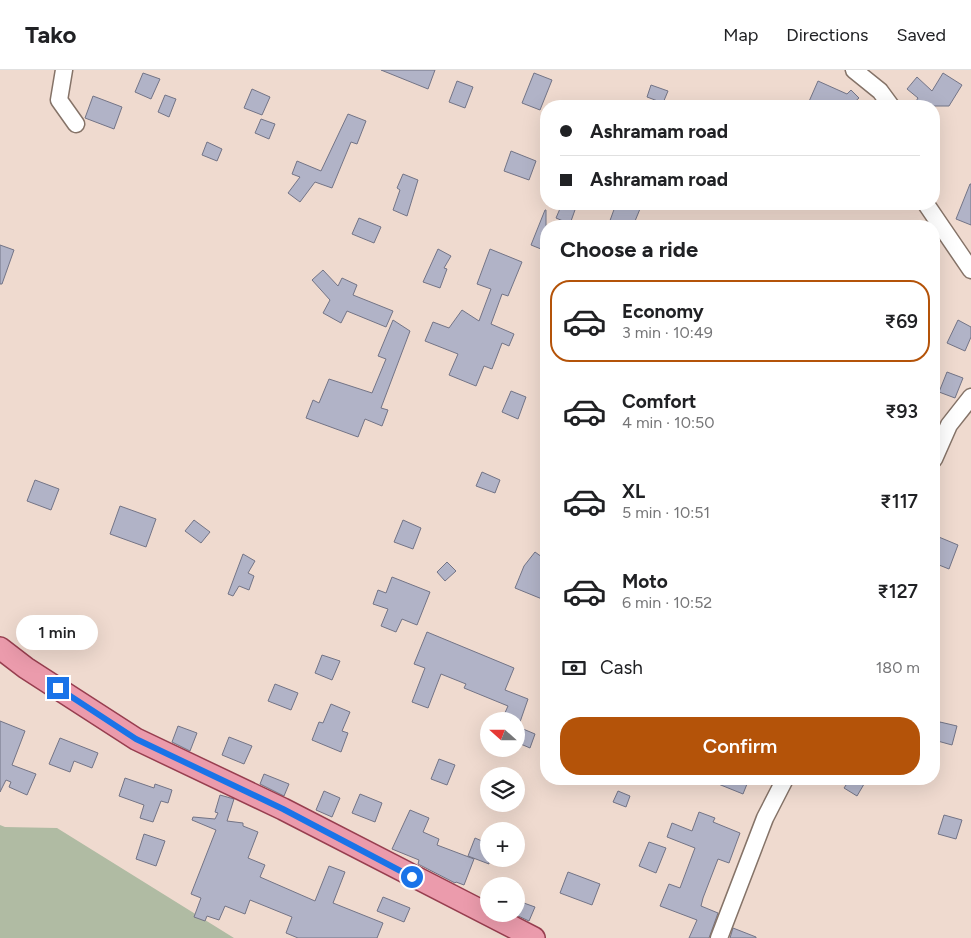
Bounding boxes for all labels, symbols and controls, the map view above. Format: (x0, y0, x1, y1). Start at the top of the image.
text: Tako (25, 20, 76, 49)
text: Map (723, 24, 758, 46)
text: Directions (786, 24, 868, 46)
text: Saved (896, 24, 946, 46)
text: Ashramam road (590, 120, 728, 143)
text: Ashramam road (590, 168, 728, 191)
text: Choose a ride (560, 236, 698, 263)
icon: car (562, 299, 607, 344)
text: Economy (622, 300, 704, 323)
text: ₹69 (885, 310, 918, 333)
text: 3 min · 10:49 (622, 323, 713, 342)
icon: car (562, 389, 607, 434)
text: Comfort (622, 390, 697, 413)
text: ₹93 (885, 400, 918, 423)
text: 4 min · 10:50 (622, 413, 714, 432)
icon: car (562, 479, 607, 524)
text: XL (622, 480, 645, 503)
text: ₹117 (880, 490, 918, 513)
text: 5 min · 10:51 (622, 503, 710, 522)
icon: car (562, 569, 607, 614)
text: Moto (622, 570, 668, 593)
text: ₹127 (877, 580, 918, 603)
text: 6 min · 10:52 (622, 593, 712, 612)
callout: 1 min (17, 616, 99, 650)
text: 1 min (38, 623, 76, 642)
icon: cash (560, 654, 588, 682)
text: Cash (600, 656, 643, 679)
text: 180 m (876, 658, 920, 677)
route end (47, 677, 69, 699)
north arrow (480, 712, 525, 758)
map controls (480, 712, 525, 922)
button: Confirm (560, 717, 920, 775)
button: layers (480, 767, 525, 812)
button: + (480, 822, 525, 867)
route start (401, 866, 423, 888)
button: − (480, 877, 525, 922)

